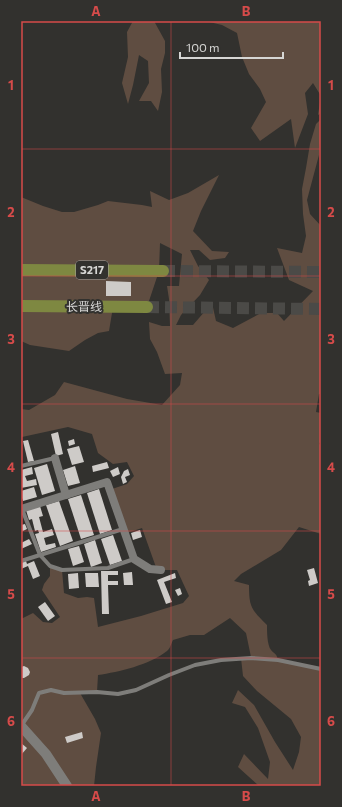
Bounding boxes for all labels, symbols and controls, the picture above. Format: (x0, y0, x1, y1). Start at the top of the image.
text: A (91, 3, 101, 19)
text: B (242, 3, 251, 19)
scale bar (180, 34, 283, 60)
text: 100 m (186, 40, 220, 54)
text: 1 (8, 77, 14, 93)
text: 1 (328, 77, 334, 93)
text: 2 (7, 204, 15, 220)
text: 2 (327, 204, 335, 220)
road number: S217 (76, 261, 108, 279)
street label: 长晋线 (66, 299, 102, 313)
text: 3 (7, 331, 15, 347)
text: 3 (327, 331, 335, 347)
text: 4 (7, 459, 15, 475)
text: 4 (327, 459, 335, 475)
text: 5 (7, 586, 15, 602)
text: 5 (327, 586, 335, 602)
text: 6 (7, 713, 15, 729)
text: 6 (327, 713, 335, 729)
text: A (91, 788, 101, 804)
text: B (242, 788, 251, 804)

